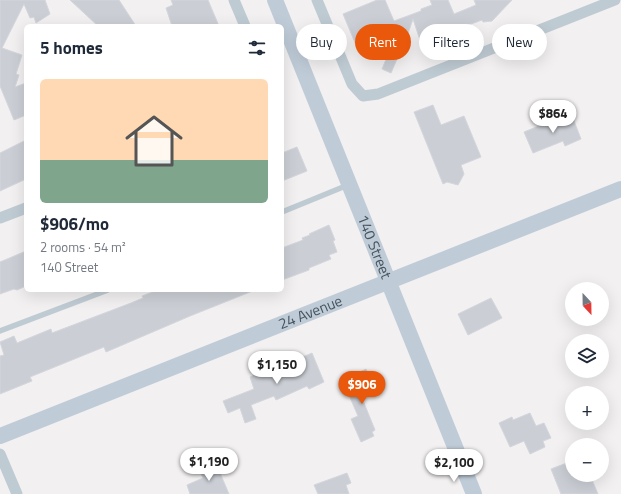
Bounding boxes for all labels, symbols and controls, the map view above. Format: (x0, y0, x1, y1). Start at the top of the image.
chip: Buy (296, 24, 347, 60)
chip: Rent (355, 24, 411, 60)
chip: Filters (419, 24, 484, 60)
chip: New (492, 24, 547, 60)
text: 5 homes (40, 35, 103, 61)
icon: filters (246, 37, 268, 59)
pin: $864 (529, 100, 577, 134)
text: $864 (538, 103, 568, 123)
icon: home (118, 105, 190, 177)
text: $906/mo (40, 211, 109, 237)
street label: 140 Street (352, 211, 398, 283)
text: 2 rooms · 54 m² (40, 237, 126, 257)
text: 140 Street (40, 257, 98, 277)
north arrow (565, 282, 609, 326)
map controls (565, 282, 609, 482)
street label: 24 Avenue (275, 289, 346, 335)
button: layers (565, 334, 609, 378)
pin: $1,150 (244, 351, 310, 385)
text: $1,150 (257, 354, 297, 374)
pin: $906 (338, 371, 386, 405)
text: $906 (347, 374, 377, 394)
button: + (565, 386, 609, 430)
button: − (565, 438, 609, 482)
pin: $1,190 (176, 448, 242, 482)
pin: $2,100 (421, 449, 487, 483)
text: $1,190 (189, 451, 229, 471)
text: $2,100 (434, 452, 474, 472)

